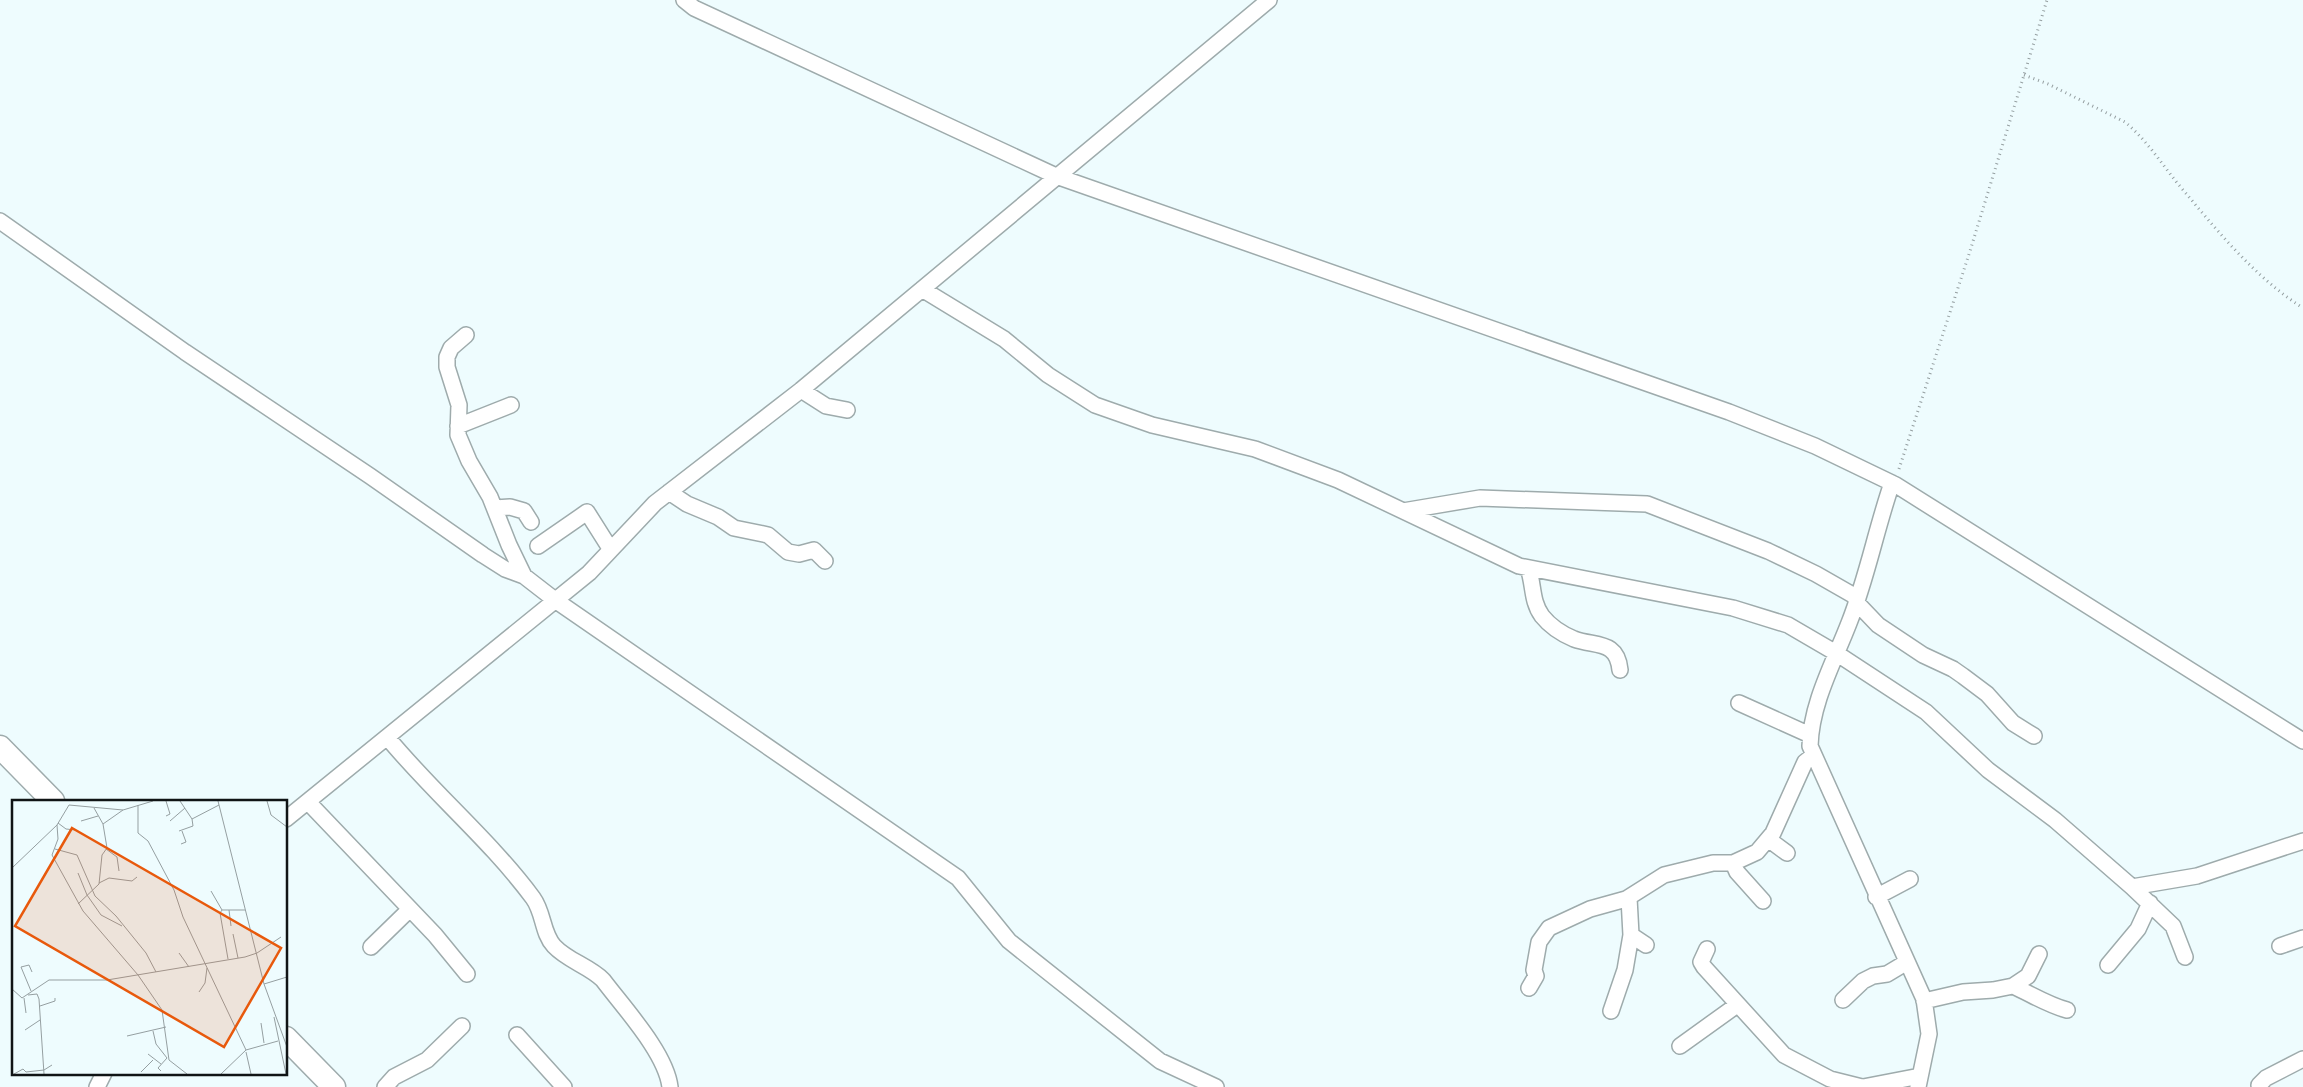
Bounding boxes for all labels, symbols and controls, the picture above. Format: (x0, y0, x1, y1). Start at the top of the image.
inset map (12, 800, 288, 1074)

